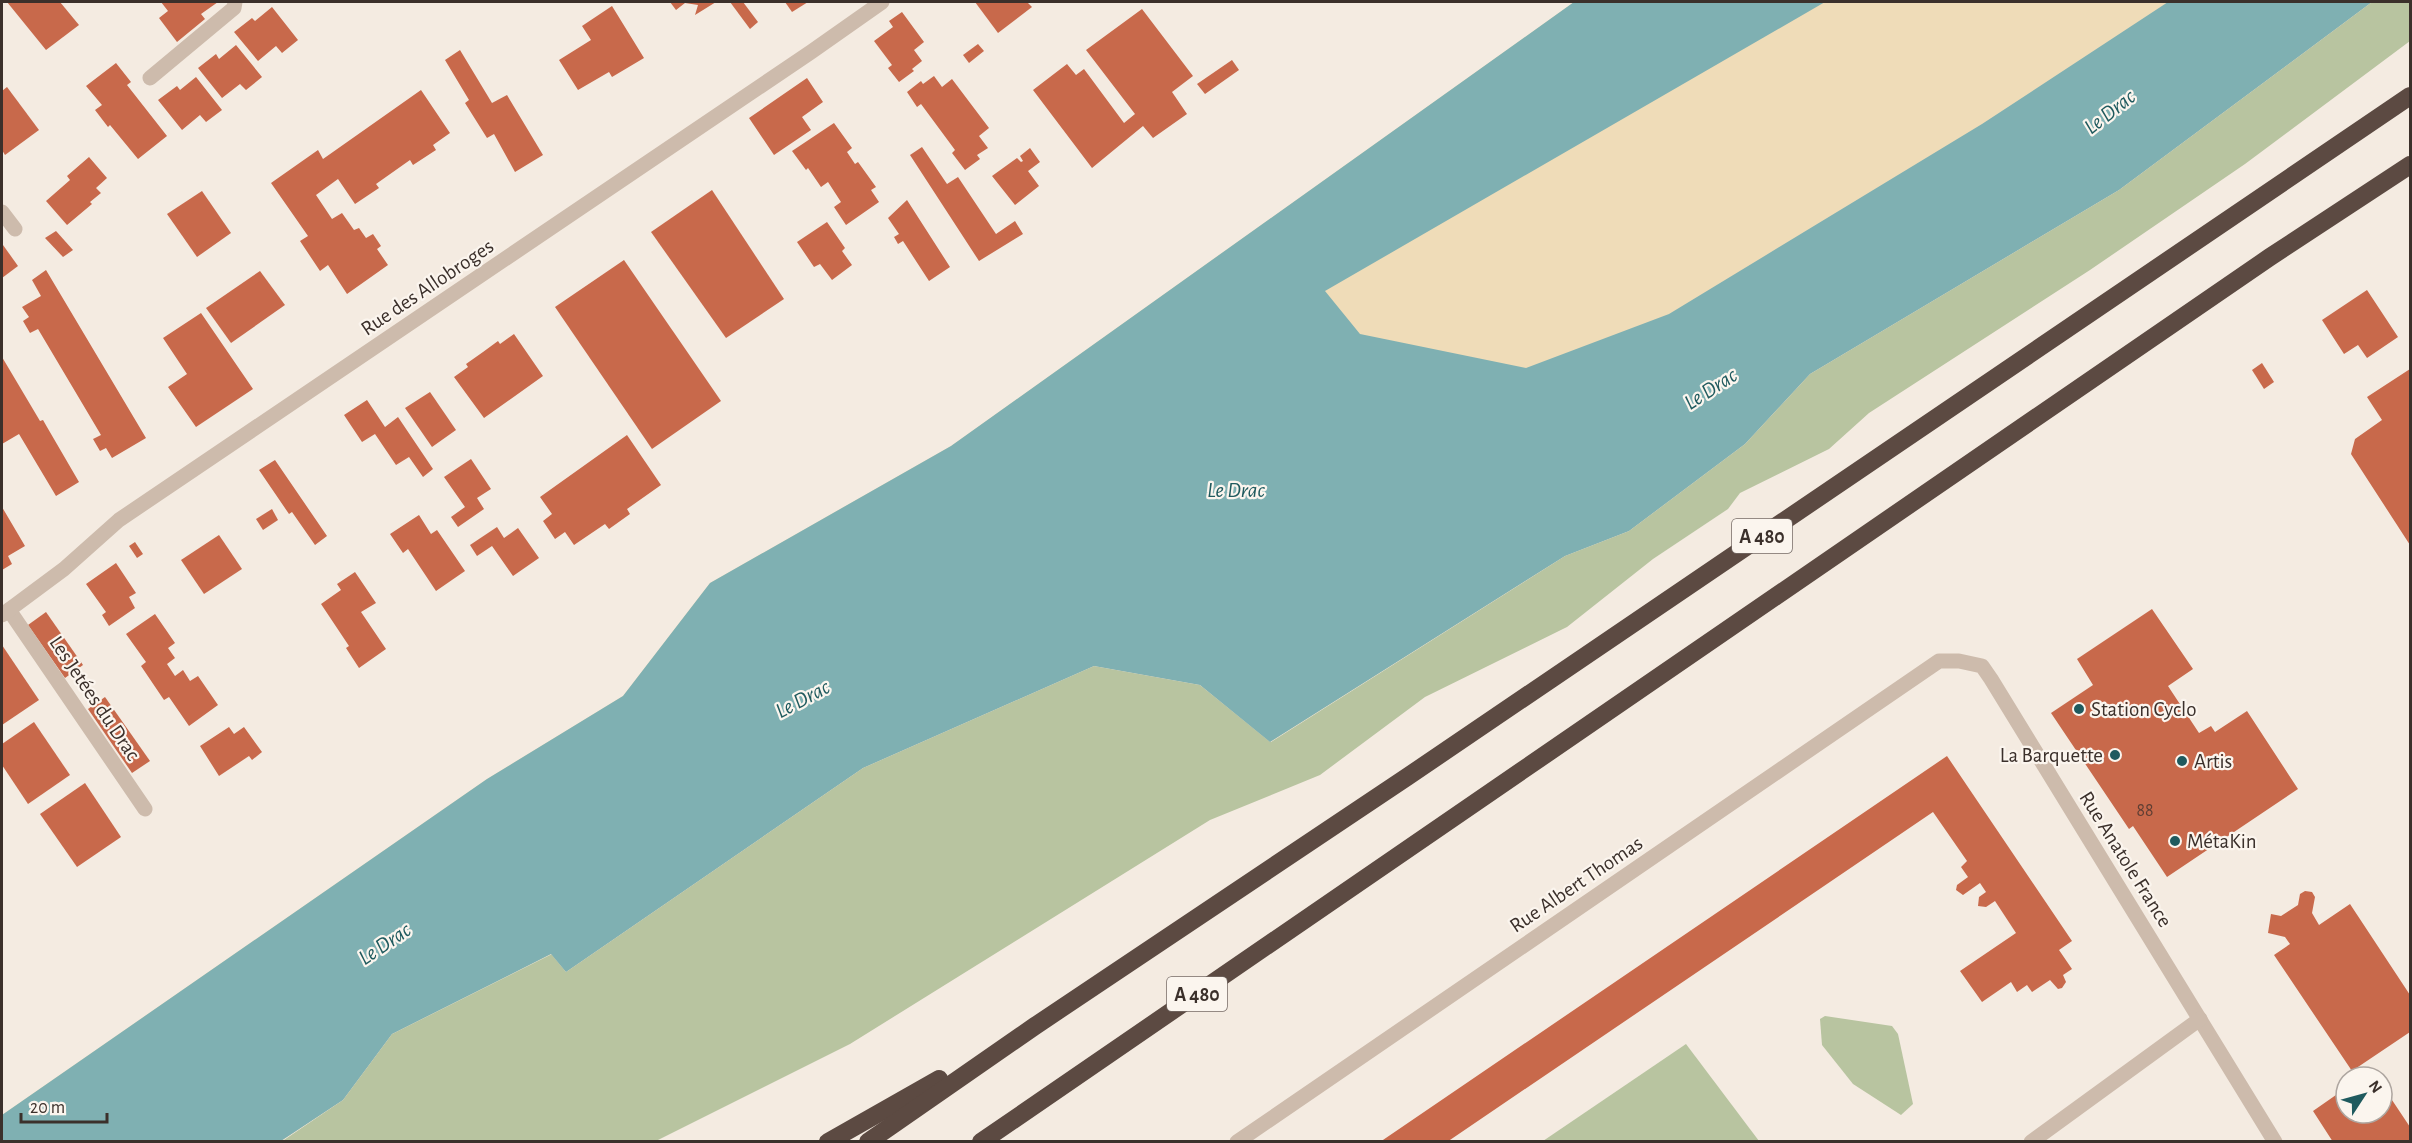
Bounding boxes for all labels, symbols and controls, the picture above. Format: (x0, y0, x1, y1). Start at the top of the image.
water label: Le Drac (2080, 85, 2140, 138)
street label: Rue des Allobroges (357, 235, 497, 339)
water label: Le Drac (1680, 364, 1741, 414)
water label: Le Drac (1207, 479, 1266, 501)
road number: A 480 (1732, 519, 1792, 553)
street label: Les Jetées du Drac (45, 632, 144, 764)
water label: Le Drac (772, 675, 834, 722)
place label: Station Cyclo (2091, 699, 2196, 720)
marker: Station Cyclo (2072, 702, 2086, 716)
place label: La Barquette (2000, 745, 2103, 766)
marker: La Barquette (2108, 748, 2122, 762)
place label: Artis (2194, 751, 2232, 772)
marker: Artis (2175, 754, 2189, 768)
street label: Rue Anatole France (2075, 788, 2176, 931)
house number: 88 (2136, 802, 2154, 820)
place label: MétaKin (2187, 831, 2257, 852)
street label: Rue Albert Thomas (1506, 832, 1646, 937)
marker: MétaKin (2168, 834, 2182, 848)
water label: Le Drac (354, 918, 415, 969)
road number: A 480 (1167, 977, 1227, 1011)
north arrow (2334, 1065, 2394, 1125)
text: N (2366, 1078, 2385, 1096)
scale bar (21, 1086, 106, 1124)
text: 20 m (30, 1099, 65, 1117)

